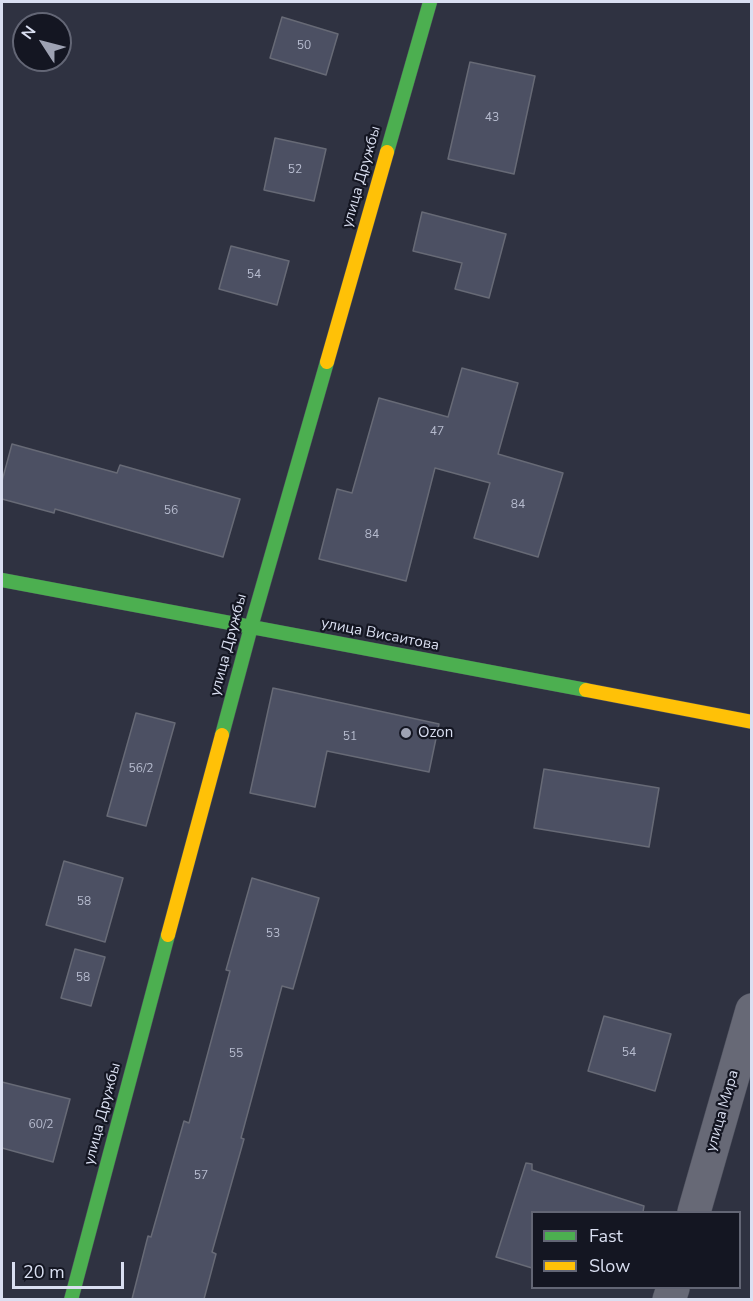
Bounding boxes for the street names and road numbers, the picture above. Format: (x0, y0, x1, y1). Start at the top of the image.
street label: улица Дружбы (339, 124, 385, 230)
street label: улица Дружбы (207, 592, 251, 698)
street label: улица Висаитова (319, 615, 441, 655)
street label: улица Дружбы (81, 1061, 125, 1167)
street label: улица Мира (703, 1068, 743, 1154)

